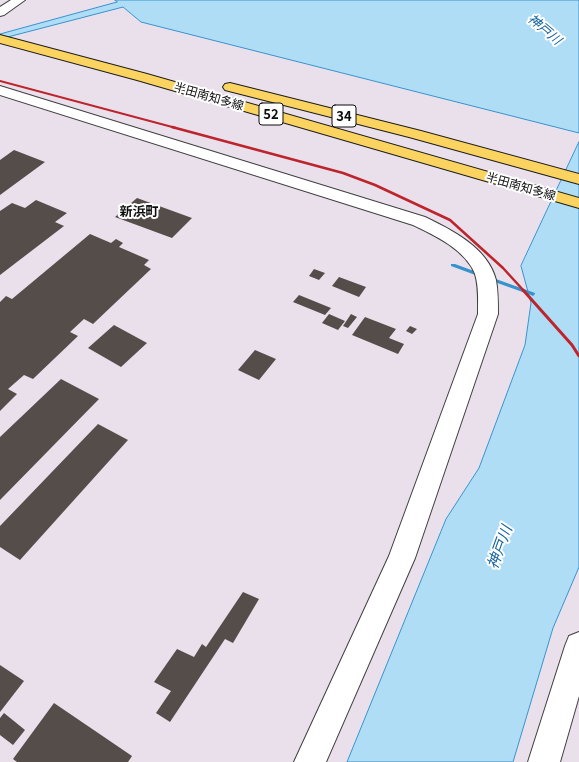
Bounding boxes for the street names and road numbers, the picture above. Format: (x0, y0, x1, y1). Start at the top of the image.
street label: 半田南知多線 (172, 79, 246, 113)
road number: 52 (259, 103, 283, 125)
road number: 34 (332, 105, 356, 127)
street label: 半田南知多線 (484, 169, 558, 203)

